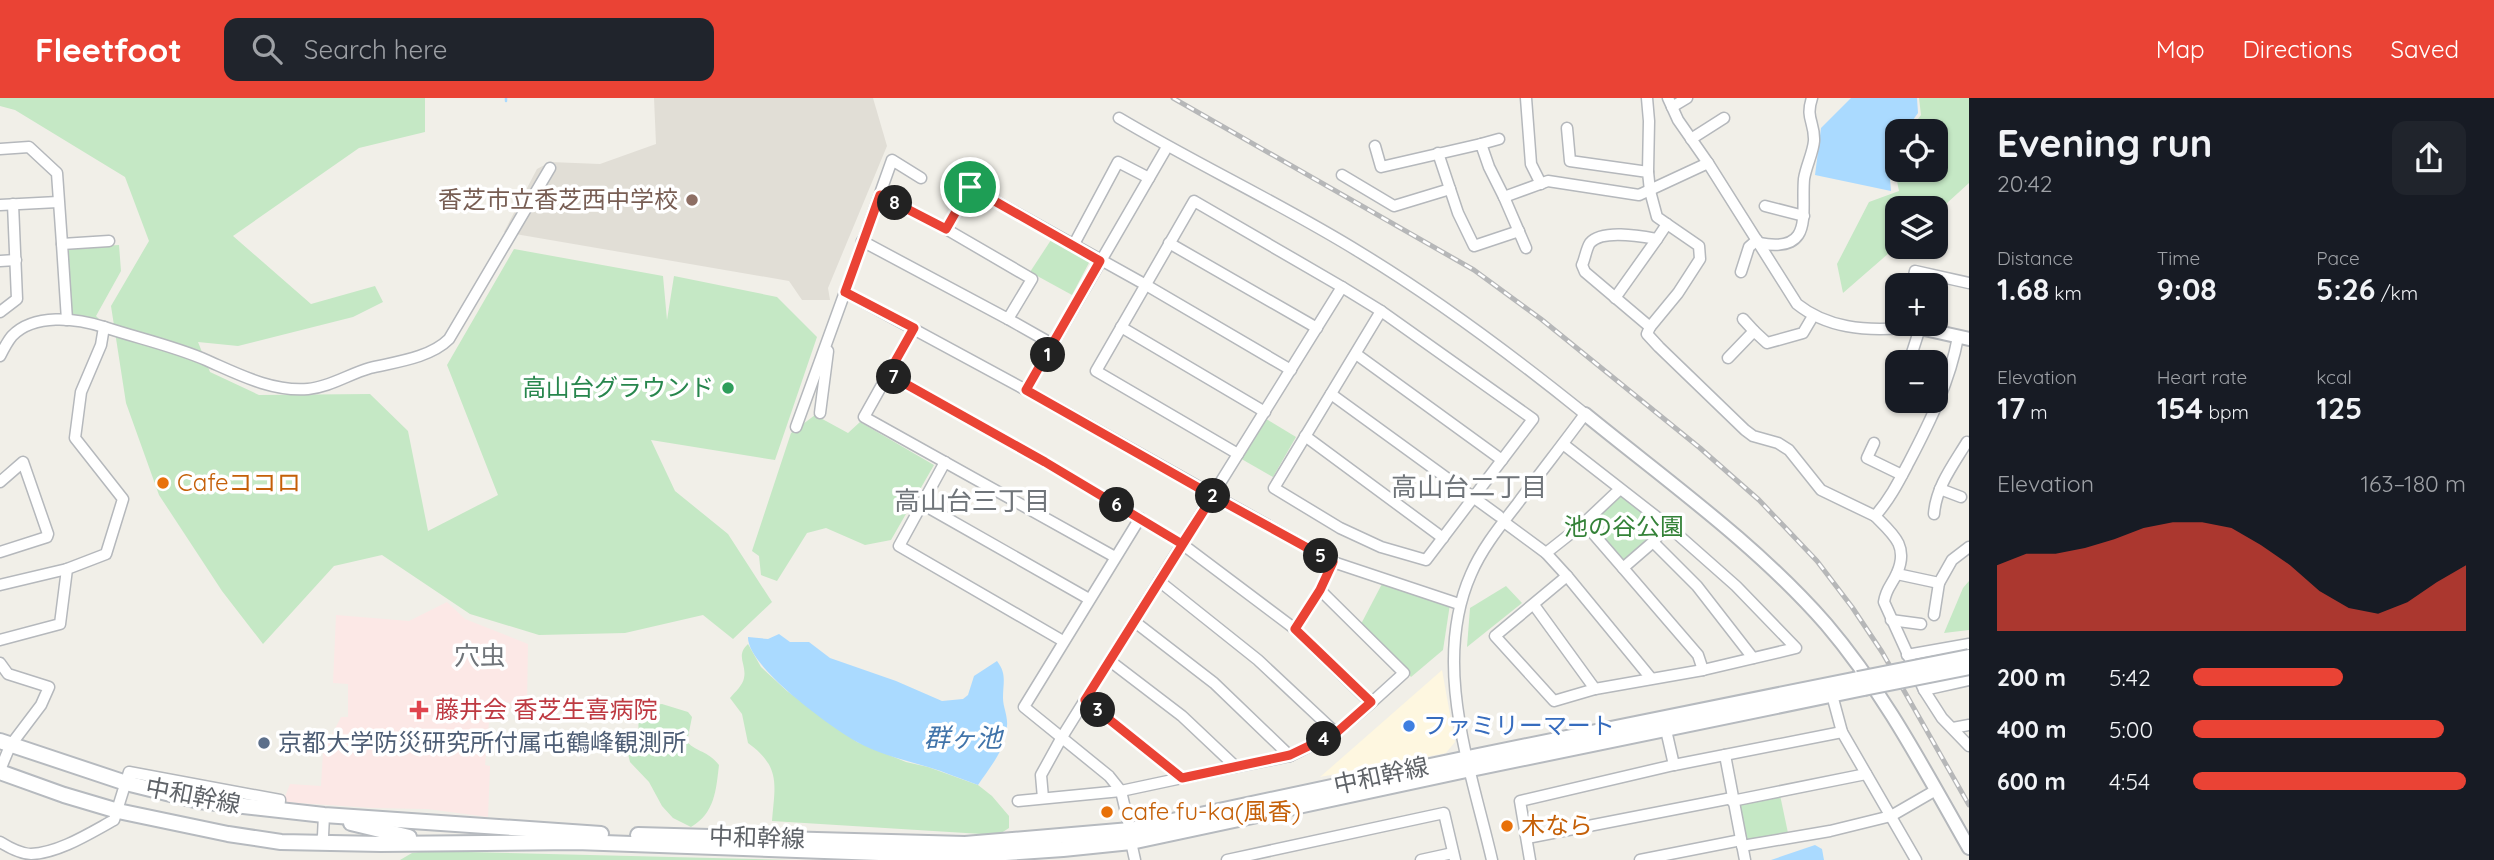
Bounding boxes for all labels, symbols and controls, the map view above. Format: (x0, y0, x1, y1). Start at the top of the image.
search box (224, 18, 714, 81)
text: Fleetfoot (35, 29, 182, 70)
icon: search (248, 30, 286, 68)
text: Search here (304, 33, 447, 66)
text: Map (2156, 34, 2205, 64)
text: Directions (2243, 34, 2353, 64)
text: Saved (2391, 34, 2459, 64)
map controls (1885, 119, 1948, 413)
button: locate (1885, 119, 1948, 182)
text: Evening run (1997, 119, 2212, 167)
button: share (2392, 121, 2466, 195)
pin (940, 157, 1000, 217)
icon: arrive (951, 168, 989, 206)
text: 20:42 (1997, 169, 2053, 198)
place label: 香芝市立香芝西中学校 (438, 184, 678, 214)
pin: 8 (878, 186, 912, 220)
text: 8 (889, 190, 900, 214)
marker: 香芝市立香芝西中学校 (684, 192, 700, 208)
button: layers (1885, 196, 1948, 259)
text: Distance (1997, 246, 2073, 270)
text: Time (2157, 246, 2200, 270)
text: Pace (2316, 246, 2360, 270)
text: 1.68 (1997, 270, 2049, 308)
text: 9:08 (2157, 270, 2217, 308)
text: 5:26 (2316, 270, 2375, 308)
button: + (1885, 273, 1948, 336)
text: km (2049, 281, 2082, 305)
text: /km (2375, 281, 2418, 305)
pin: 1 (1030, 338, 1066, 372)
text: 1 (1044, 342, 1051, 366)
button: − (1885, 350, 1948, 413)
pin: 7 (876, 360, 912, 394)
text: 7 (888, 364, 899, 388)
text: Elevation (1997, 365, 2077, 389)
text: Heart rate (2157, 365, 2247, 389)
text: kcal (2316, 365, 2352, 389)
place label: 高山台グラウンド (522, 372, 714, 402)
marker: 高山台グラウンド (720, 380, 736, 396)
text: 17 (1997, 389, 2025, 427)
text: 154 (2157, 389, 2203, 427)
text: 125 (2316, 389, 2362, 427)
text: m (2025, 400, 2048, 424)
text: bpm (2203, 400, 2249, 424)
place label: Cafeココロ (177, 467, 301, 497)
text: Elevation (1997, 469, 2094, 498)
text: 163–180 m (2361, 469, 2466, 498)
district label: 高山台二丁目 (1391, 470, 1547, 503)
marker: Cafeココロ (155, 475, 171, 491)
pin: 2 (1196, 478, 1230, 514)
text: 2 (1207, 483, 1218, 507)
district label: 高山台三丁目 (894, 484, 1050, 517)
pin: 6 (1100, 488, 1134, 522)
text: 6 (1111, 492, 1122, 516)
park label: 池の谷公園 (1564, 511, 1684, 541)
pin: 5 (1304, 538, 1338, 574)
text: 5 (1315, 543, 1326, 567)
district label: 穴虫 (454, 639, 506, 672)
text: 200 m (1997, 663, 2066, 692)
text: 5:42 (2109, 663, 2151, 692)
pin: 3 (1080, 692, 1116, 728)
place label: 藤井会 香芝生喜病院 (435, 694, 658, 724)
text: 3 (1092, 697, 1103, 721)
marker: 藤井会 香芝生喜病院 (409, 700, 429, 720)
place label: ファミリーマート (1423, 710, 1615, 740)
text: 400 m (1997, 715, 2066, 744)
text: 5:00 (2109, 715, 2153, 744)
marker: ファミリーマート (1401, 718, 1417, 734)
water label: 群ヶ池 (924, 721, 1005, 754)
pin: 4 (1306, 722, 1342, 756)
text: 4 (1318, 726, 1329, 750)
place label: 京都大学防災研究所付属屯鶴峰観測所 (278, 727, 686, 757)
marker: 京都大学防災研究所付属屯鶴峰観測所 (256, 735, 272, 751)
street label: 中和幹線 (1331, 750, 1431, 800)
text: 600 m (1997, 767, 2066, 796)
text: 4:54 (2109, 767, 2150, 796)
street label: 中和幹線 (143, 771, 243, 819)
place label: cafe fu-ka(風香) (1121, 796, 1301, 826)
marker: cafe fu-ka(風香) (1099, 804, 1115, 820)
place label: 木なら (1521, 810, 1593, 840)
marker: 木なら (1499, 818, 1515, 834)
street label: 中和幹線 (709, 820, 806, 854)

